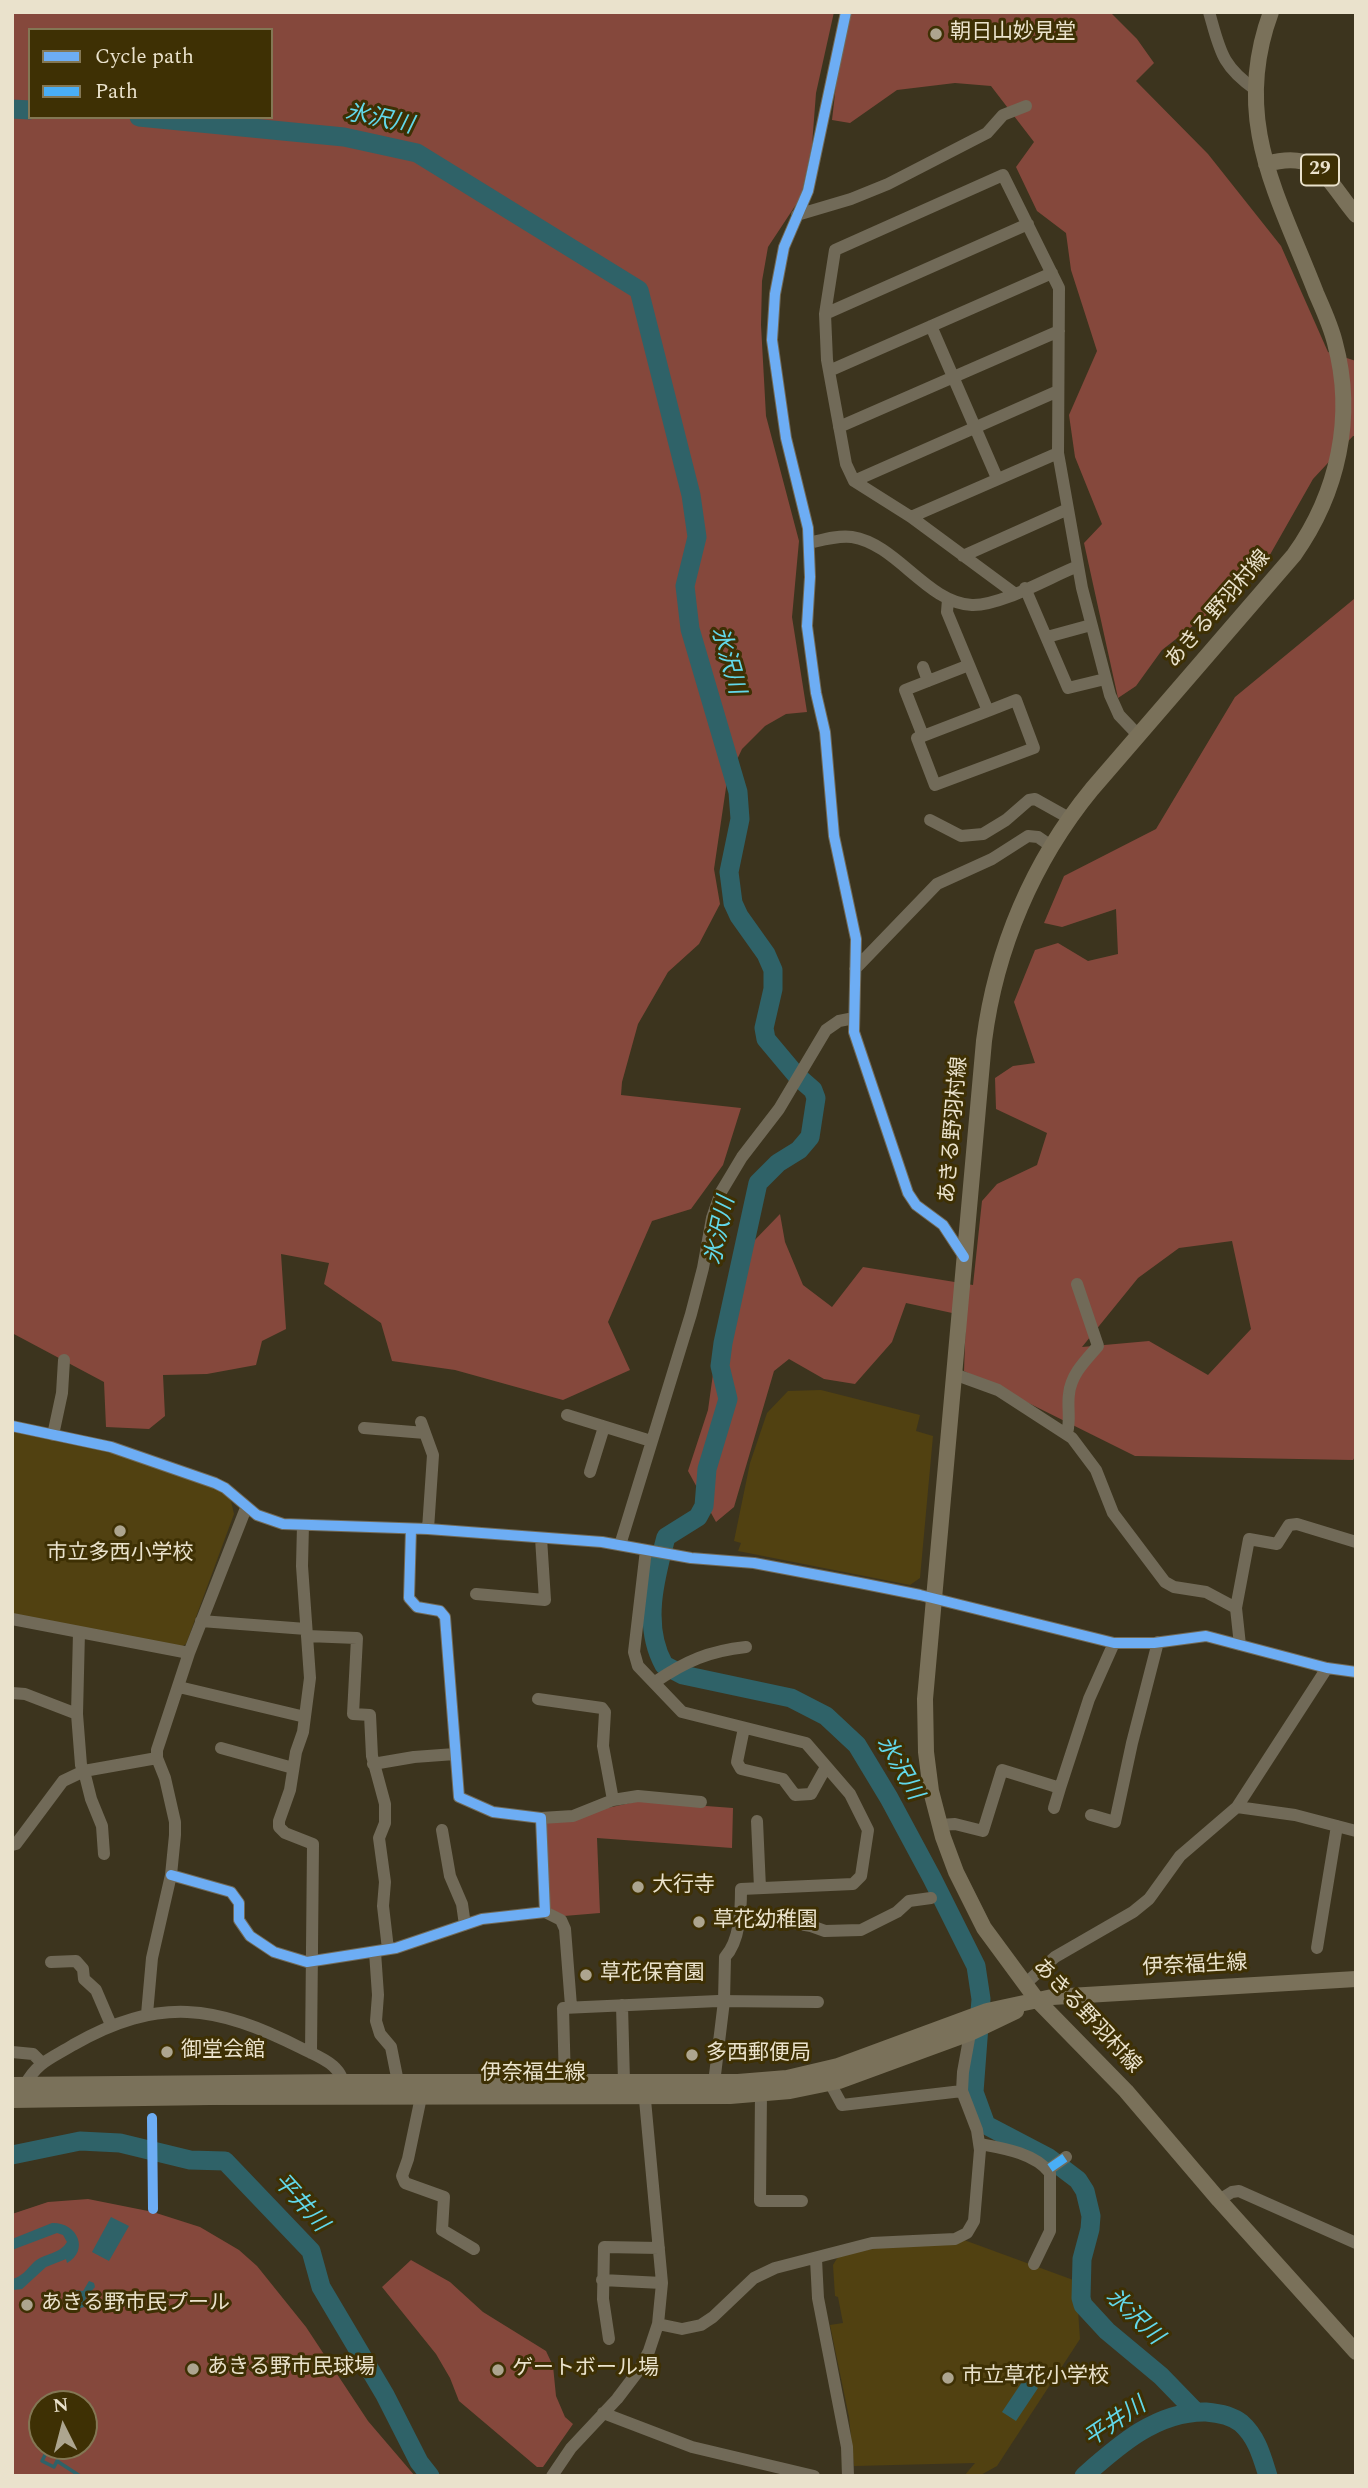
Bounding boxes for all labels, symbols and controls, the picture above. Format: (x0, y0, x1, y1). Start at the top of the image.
place label: 朝日山妙見堂 (950, 21, 1076, 47)
marker: 朝日山妙見堂 (928, 26, 944, 42)
legend (28, 28, 273, 119)
text: Cycle path (95, 41, 194, 73)
text: Path (95, 76, 138, 108)
water label: 氷沢川 (342, 100, 416, 142)
road number: 29 (1301, 154, 1339, 186)
street label: あきる野羽村線 (1161, 546, 1277, 674)
water label: 氷沢川 (703, 624, 749, 698)
street label: あきる野羽村線 (936, 1056, 974, 1204)
water label: 氷沢川 (701, 1194, 743, 1268)
marker: 市立多西小学校 (112, 1523, 128, 1539)
place label: 市立多西小学校 (47, 1542, 193, 1568)
water label: 氷沢川 (869, 1732, 927, 1806)
place label: 大行寺 (652, 1874, 715, 1900)
marker: 大行寺 (630, 1879, 646, 1895)
place label: 草花幼稚園 (713, 1909, 818, 1935)
marker: 草花幼稚園 (691, 1914, 707, 1930)
street label: 伊奈福生線 (1142, 1952, 1248, 1982)
street label: あきる野羽村線 (1027, 1955, 1145, 2079)
place label: 草花保育園 (600, 1962, 705, 1988)
marker: 草花保育園 (578, 1967, 594, 1983)
place label: 御堂会館 (181, 2039, 265, 2065)
place label: 多西郵便局 (706, 2042, 811, 2068)
marker: 御堂会館 (159, 2044, 175, 2060)
marker: 多西郵便局 (684, 2047, 700, 2063)
street label: 伊奈福生線 (481, 2062, 585, 2088)
water label: 平井川 (266, 2169, 332, 2239)
water label: 氷沢川 (1099, 2284, 1167, 2352)
place label: あきる野市民プール (41, 2292, 230, 2318)
marker: あきる野市民プール (19, 2297, 35, 2313)
place label: あきる野市民球場 (207, 2356, 375, 2382)
place label: ゲートボール場 (512, 2357, 659, 2383)
marker: あきる野市民球場 (185, 2361, 201, 2377)
marker: ゲートボール場 (490, 2362, 506, 2378)
place label: 市立草花小学校 (962, 2365, 1109, 2391)
marker: 市立草花小学校 (940, 2370, 956, 2386)
north arrow (28, 2390, 98, 2460)
text: N (52, 2390, 70, 2421)
water label: 平井川 (1080, 2393, 1152, 2455)

